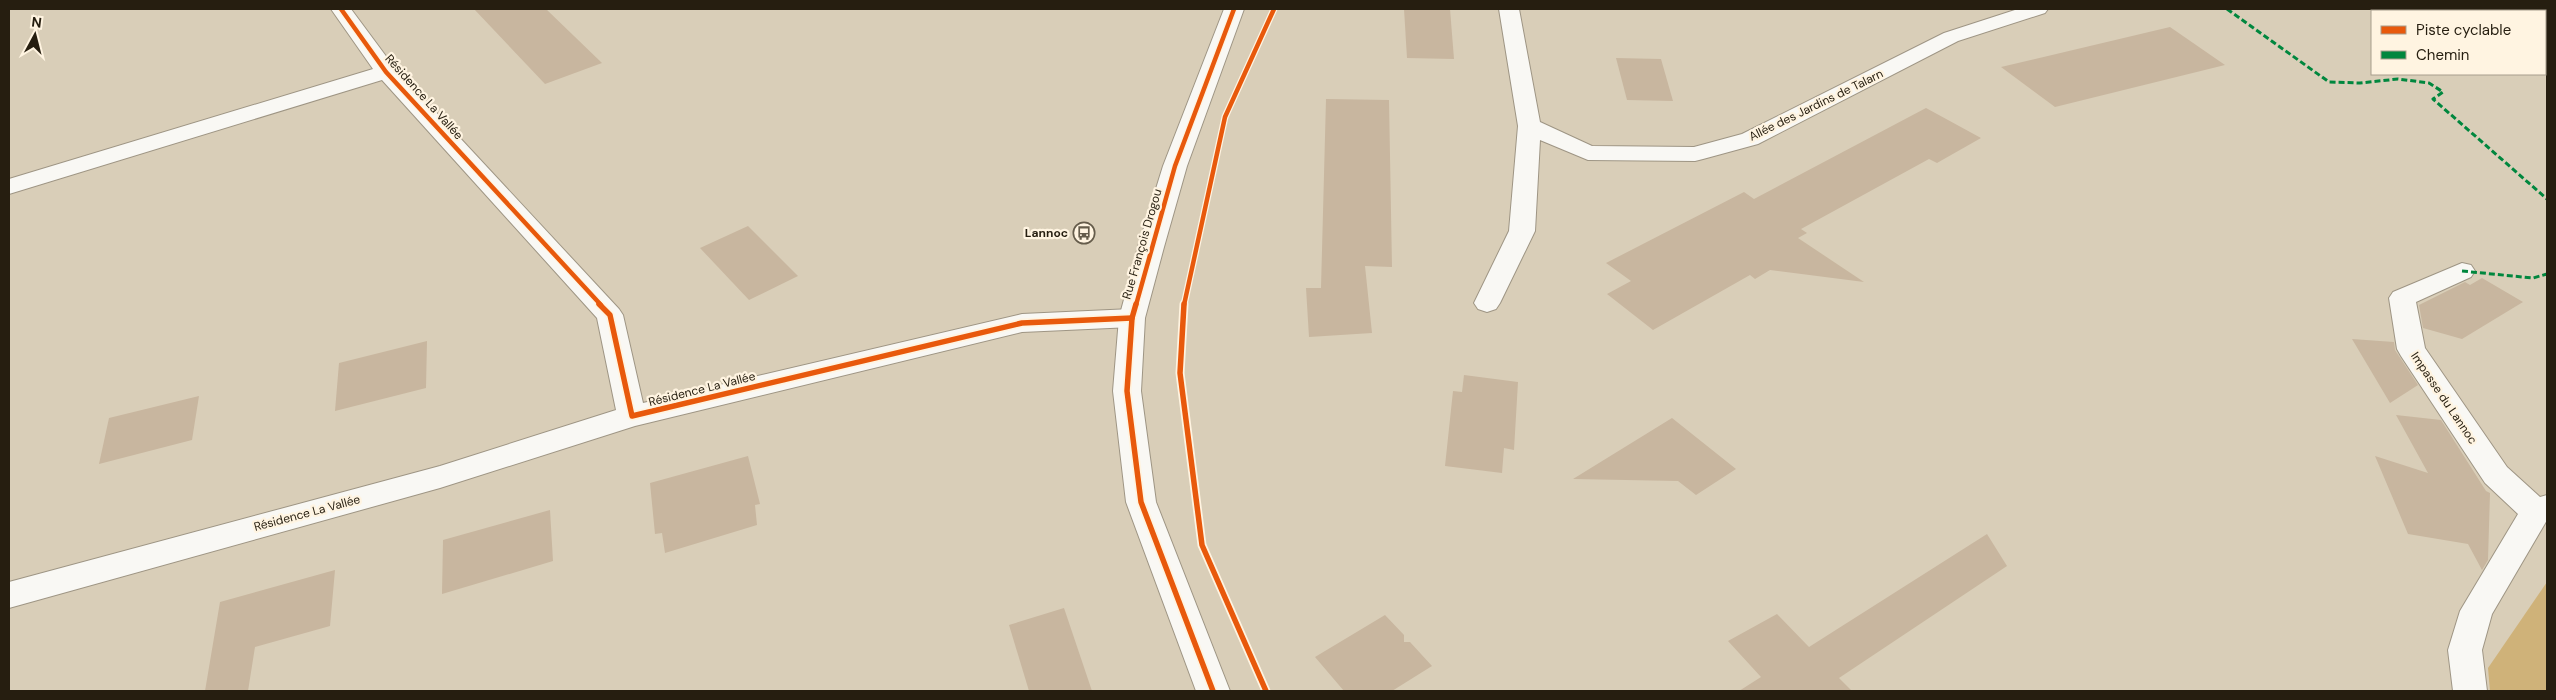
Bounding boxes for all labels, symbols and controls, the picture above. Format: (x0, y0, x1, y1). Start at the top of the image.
north arrow (10, 10, 60, 60)
legend (2371, 10, 2546, 75)
text: N (30, 13, 43, 32)
text: Piste cyclable (2416, 20, 2511, 40)
text: Chemin (2416, 45, 2469, 65)
street label: Résidence La Vallée (381, 51, 467, 143)
street label: Allée des Jardins de Talarn (1746, 65, 1886, 144)
street label: Rue François Drogou (1119, 187, 1165, 301)
bus stop icon: Lannoc (1072, 221, 1096, 245)
place label: Lannoc (1025, 225, 1068, 241)
street label: Impasse du Lannoc (2407, 349, 2481, 447)
street label: Résidence La Vallée (647, 368, 757, 410)
street label: Résidence La Vallée (252, 491, 362, 535)

